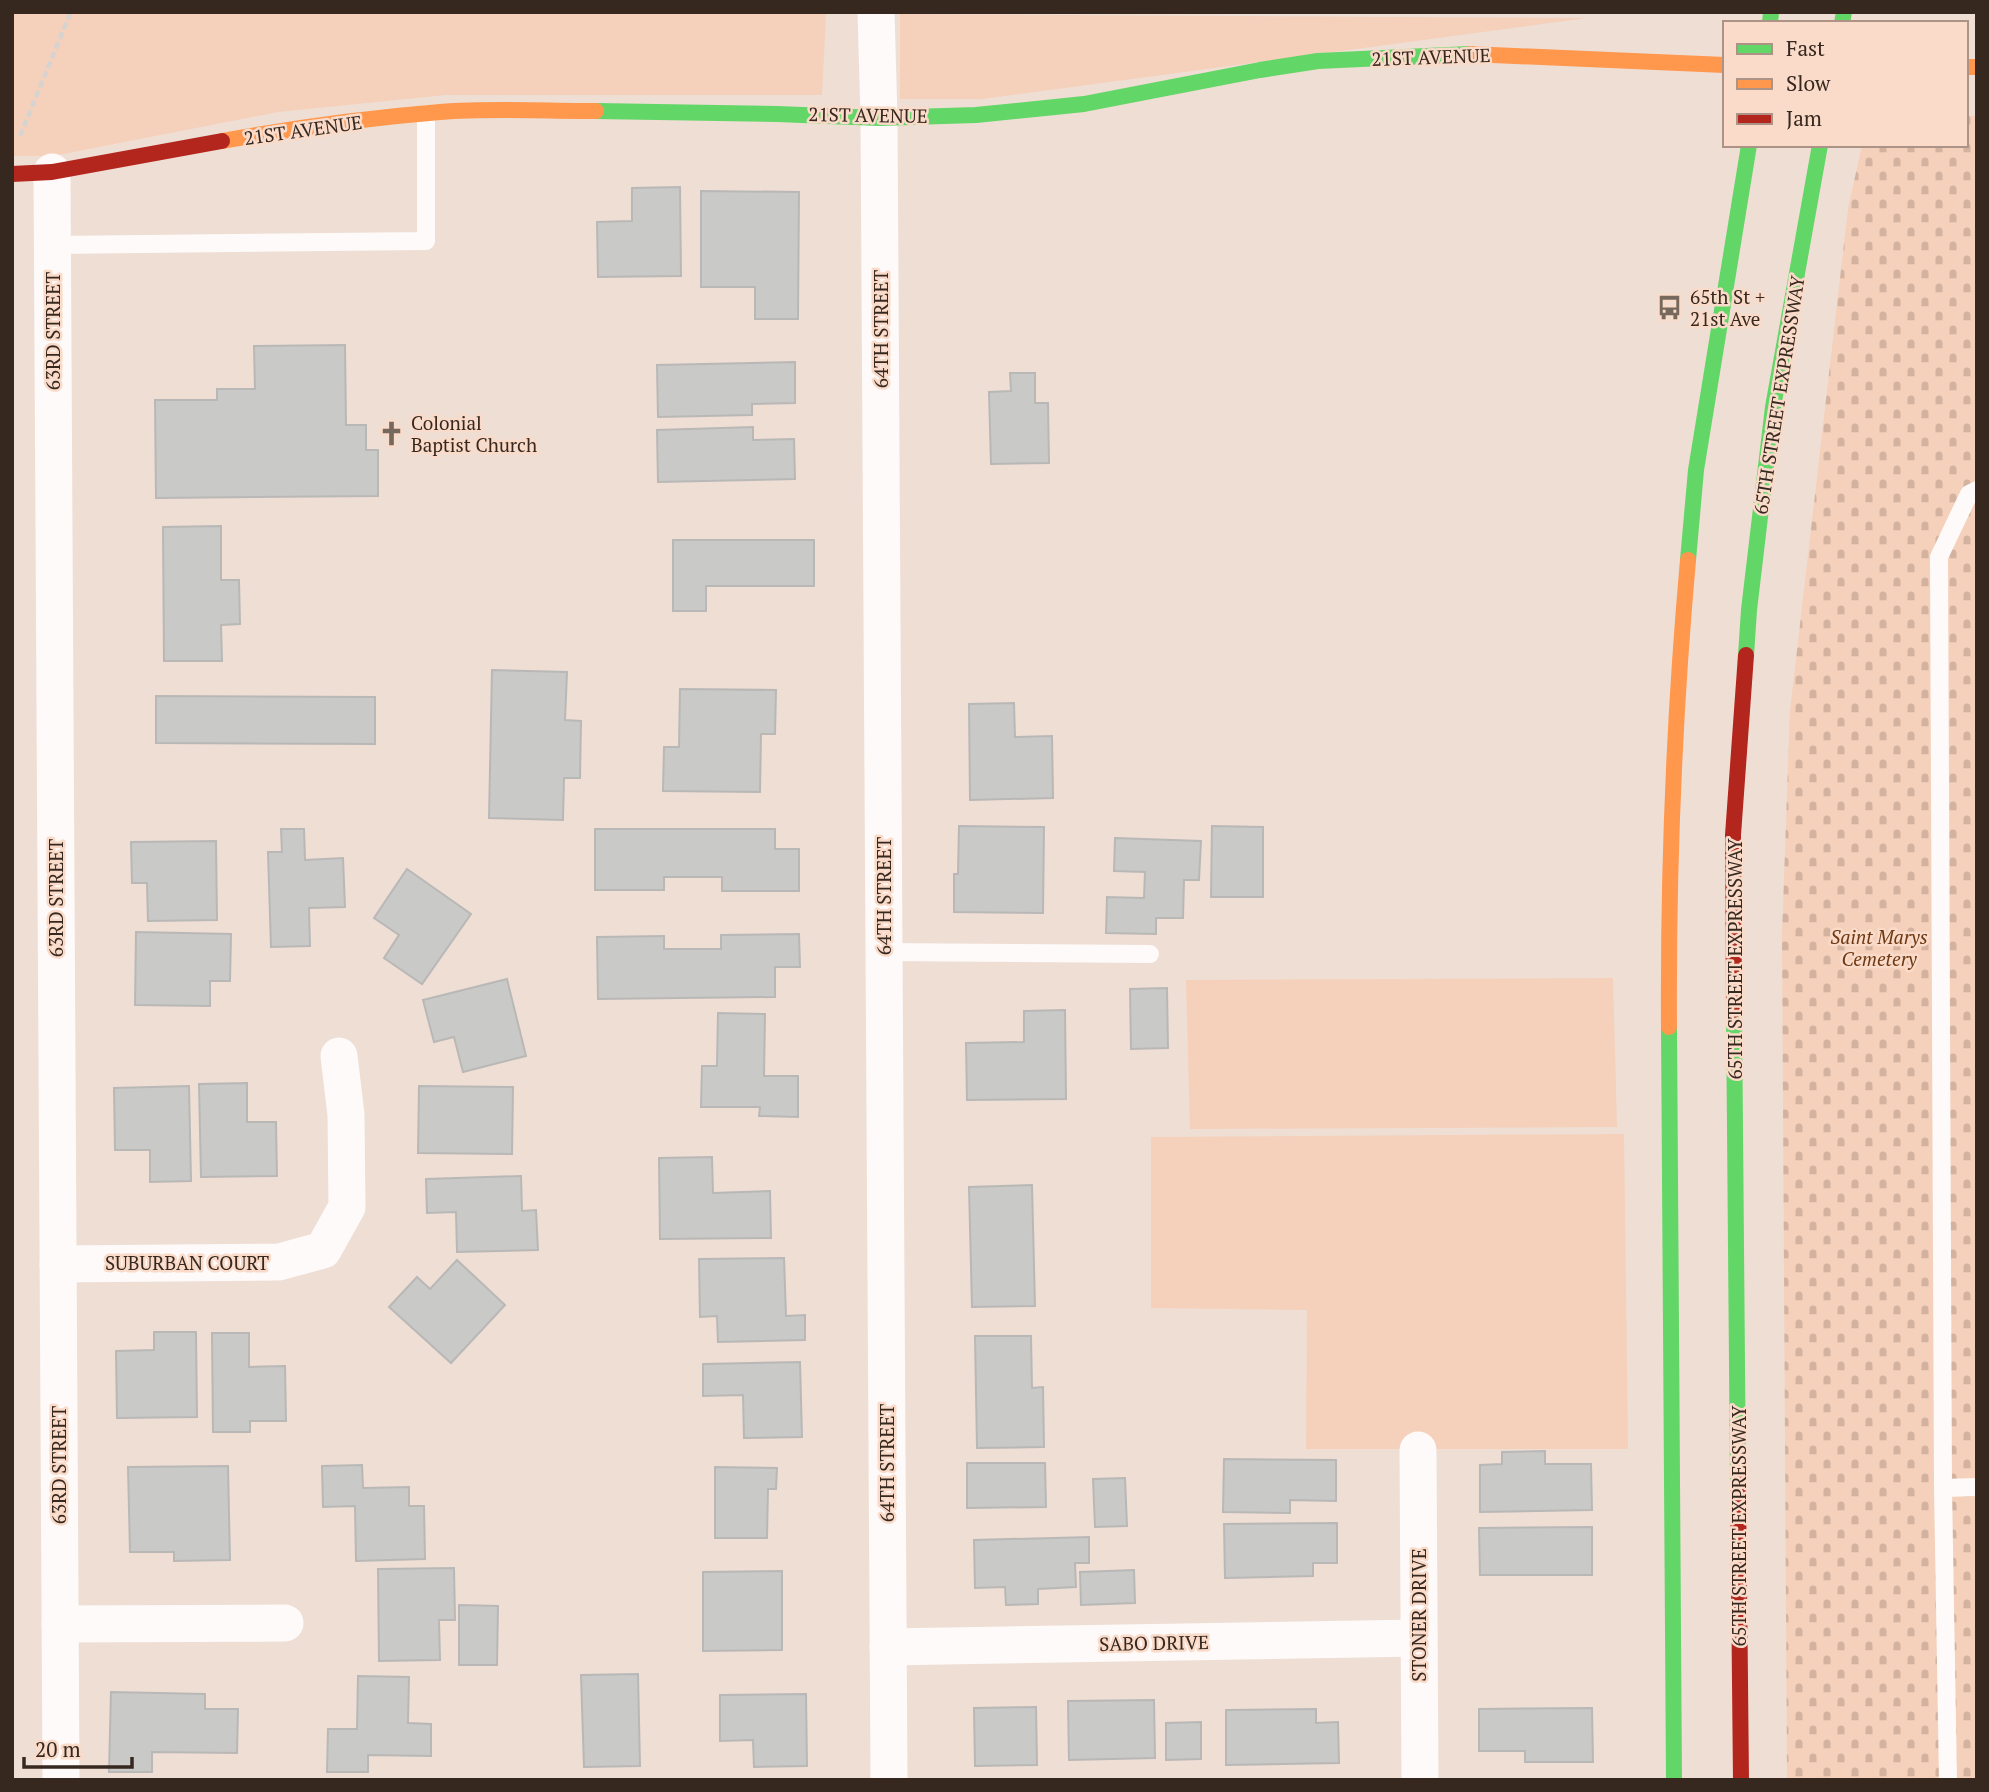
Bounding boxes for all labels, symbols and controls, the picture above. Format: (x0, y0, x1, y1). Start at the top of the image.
legend (1723, 21, 1968, 147)
text: Fast (1786, 34, 1825, 62)
street label: 21ST AVENUE (1371, 42, 1491, 71)
text: Slow (1786, 69, 1831, 97)
street label: 21ST AVENUE (808, 101, 928, 128)
text: Jam (1786, 104, 1822, 132)
street label: 21ST AVENUE (242, 109, 364, 150)
street label: 64TH STREET (868, 270, 893, 388)
street label: 63RD STREET (40, 272, 65, 390)
street label: 65TH STREET EXPRESSWAY (1747, 273, 1810, 516)
place label: 65th St + 21st Ave (1690, 284, 1765, 331)
bus stop icon: 65th St + 21st Ave (1656, 294, 1684, 322)
place label: Colonial Baptist Church (411, 410, 537, 457)
church icon: Colonial Baptist Church (377, 420, 405, 448)
street label: 64TH STREET (871, 837, 896, 955)
street label: 65TH STREET EXPRESSWAY (1722, 838, 1747, 1080)
street label: 63RD STREET (43, 839, 68, 957)
park label: Saint Marys Cemetery (1830, 924, 1928, 971)
street label: SUBURBAN COURT (105, 1250, 269, 1275)
street label: 64TH STREET (874, 1404, 899, 1522)
street label: 65TH STREET EXPRESSWAY (1726, 1405, 1751, 1647)
street label: 63RD STREET (46, 1406, 71, 1524)
street label: STONER DRIVE (1406, 1548, 1431, 1682)
street label: SABO DRIVE (1099, 1629, 1209, 1656)
scale bar (24, 1726, 133, 1770)
text: 20 m (35, 1735, 81, 1763)

